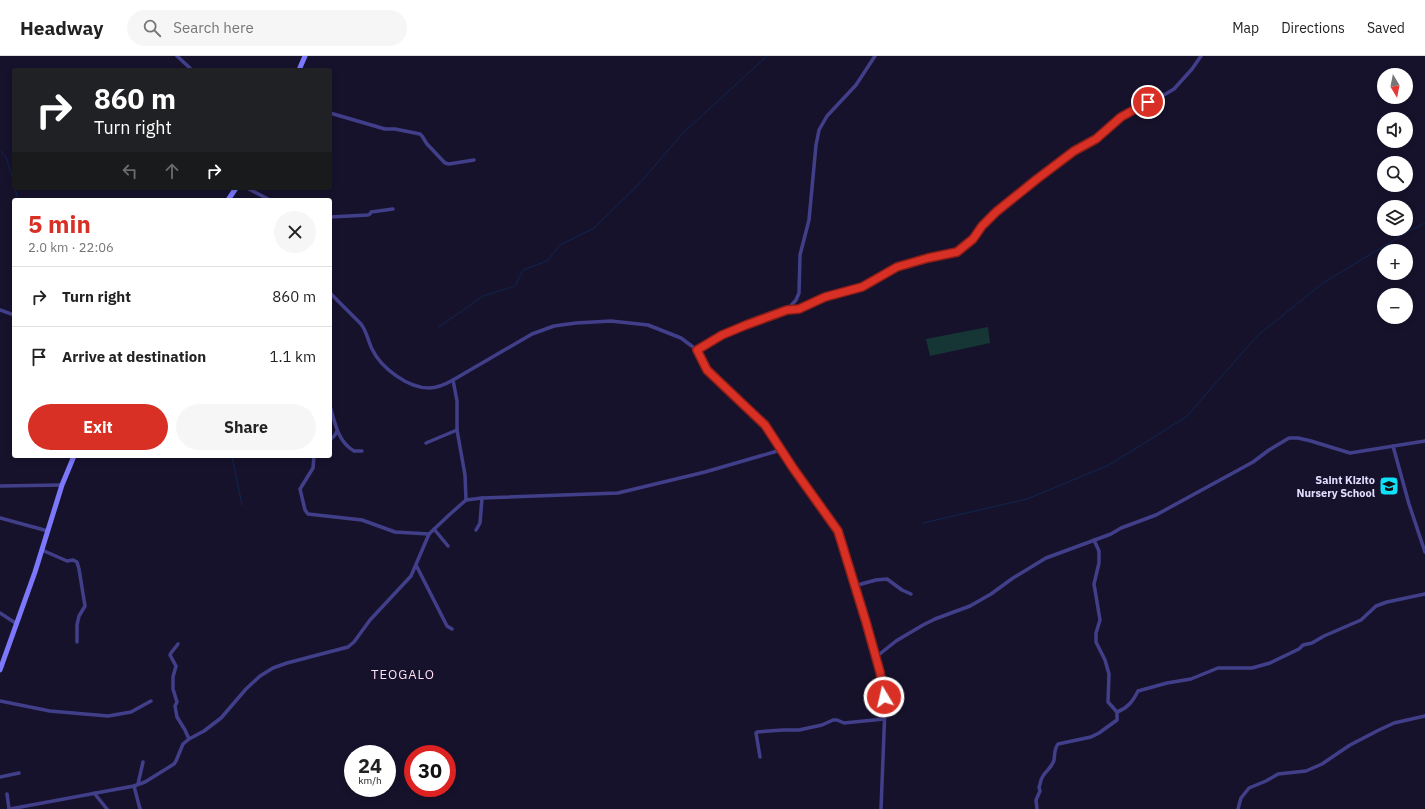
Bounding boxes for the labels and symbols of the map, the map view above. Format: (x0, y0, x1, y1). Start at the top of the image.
north arrow (1377, 68, 1413, 104)
pin (1131, 85, 1165, 119)
place label: Saint Kizito Nursery School (1296, 473, 1376, 500)
school or university icon: Saint Kizito Nursery School (1378, 475, 1400, 497)
district label: TEOGALO (371, 666, 435, 683)
position arrow (863, 676, 905, 718)
speed limit sign: 30 (404, 745, 456, 797)

